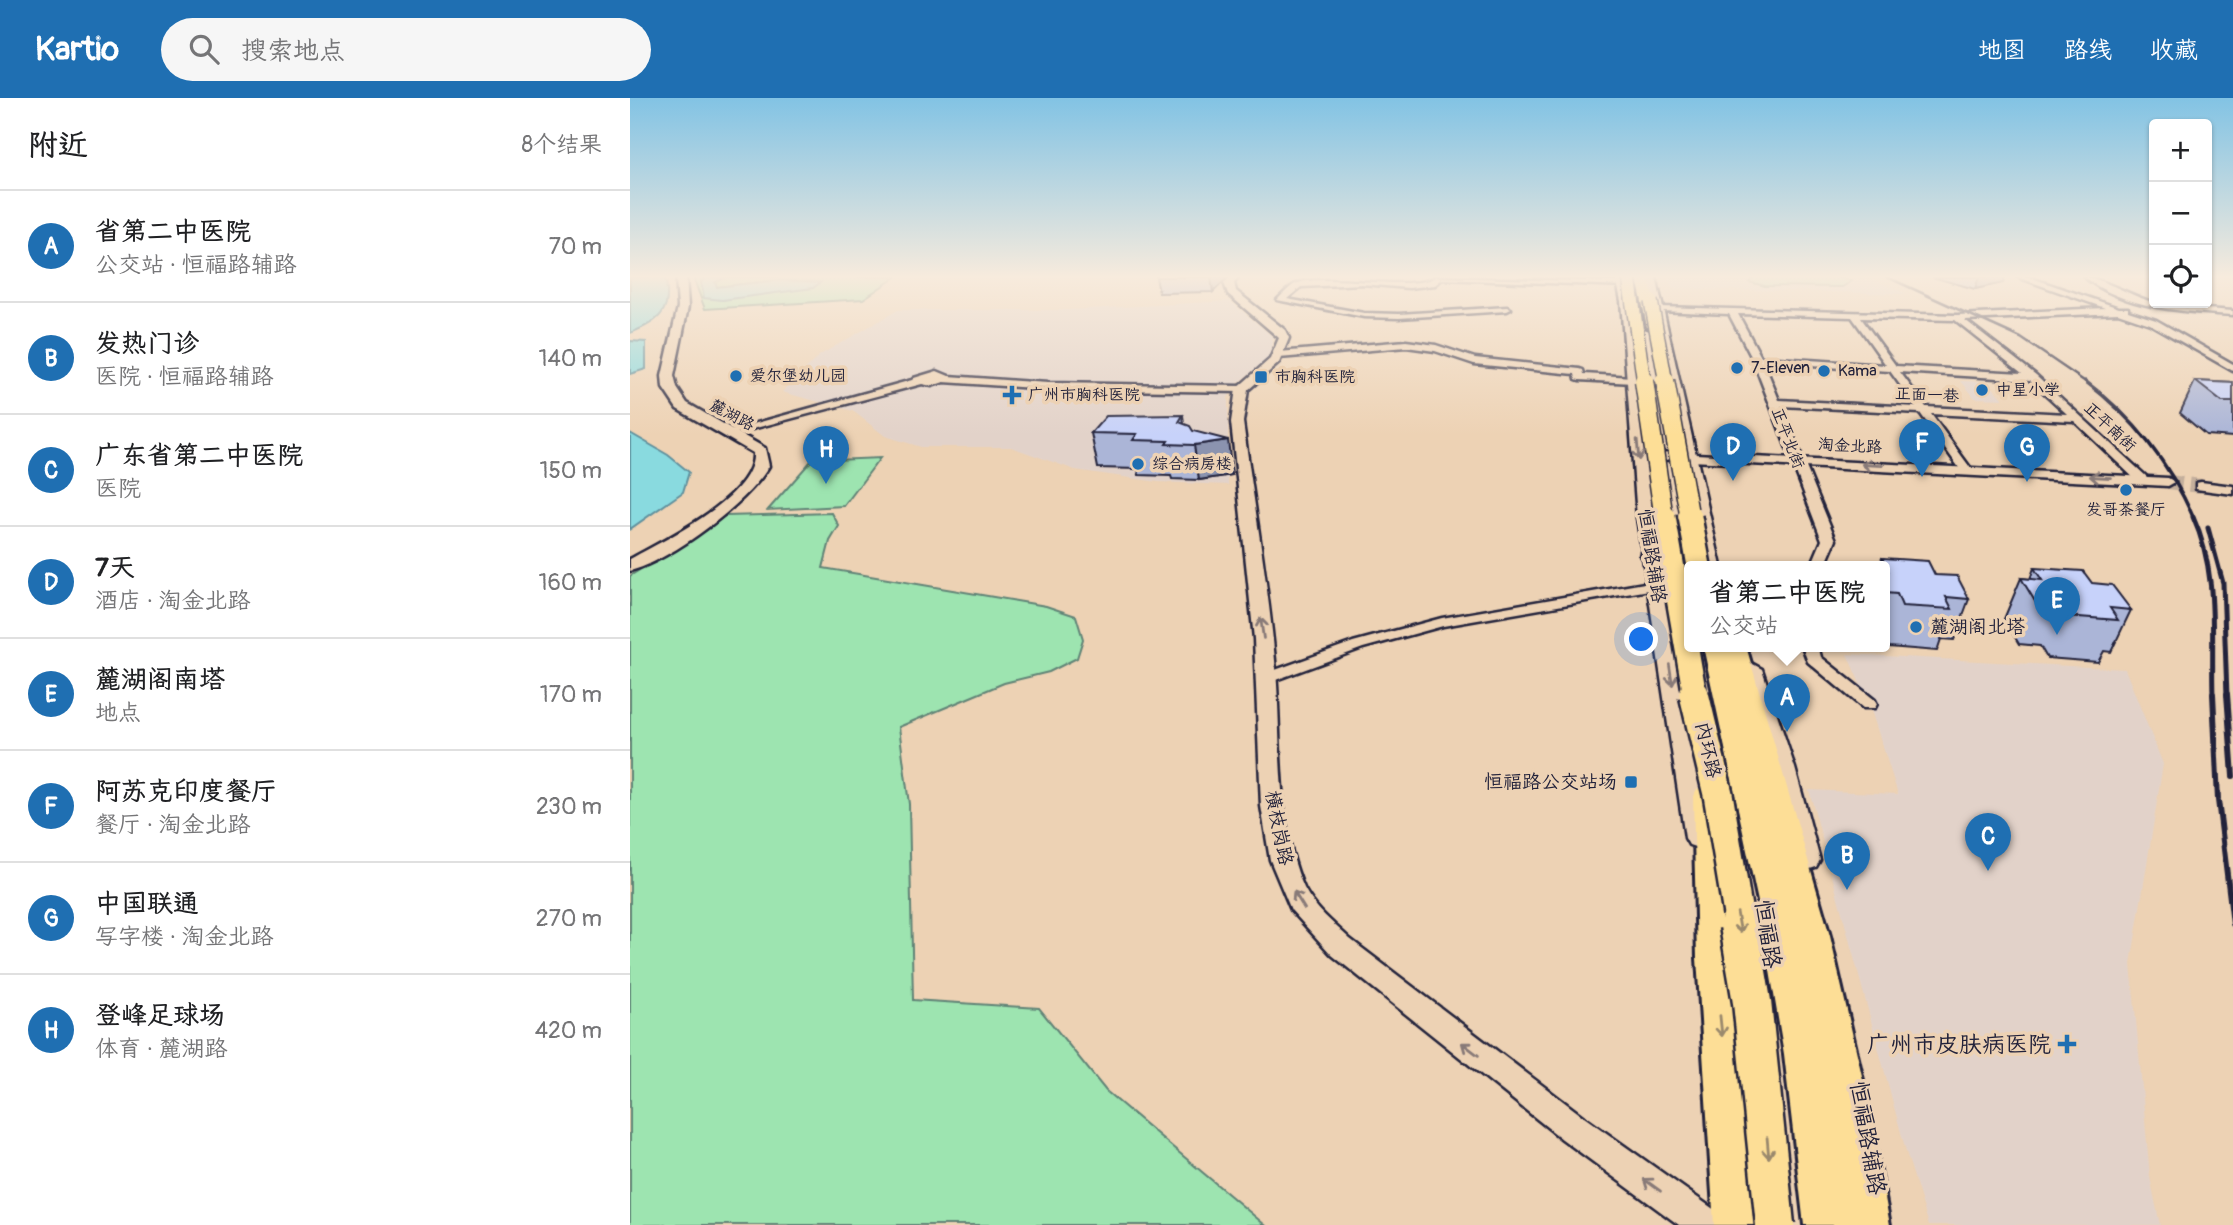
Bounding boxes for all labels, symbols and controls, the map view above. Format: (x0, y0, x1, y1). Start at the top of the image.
search box (161, 18, 651, 81)
text: Kartio (35, 29, 119, 70)
icon: search (185, 30, 223, 68)
text: 搜索地点 (241, 35, 345, 67)
text: 地图 (1978, 36, 2026, 65)
text: 路线 (2064, 36, 2112, 65)
text: 收藏 (2150, 36, 2198, 65)
map controls (2149, 119, 2212, 308)
button: + (2149, 119, 2212, 182)
text: 附近 (28, 127, 88, 164)
text: 8个结果 (521, 130, 602, 159)
button: − (2149, 182, 2212, 245)
text: 省第二中医院 (95, 216, 251, 248)
text: A (44, 232, 58, 261)
text: 70 m (549, 232, 602, 261)
button: locate (2149, 245, 2212, 308)
text: 公交站 · 恒福路辅路 (95, 250, 296, 279)
text: 发热门诊 (95, 328, 199, 360)
text: B (44, 344, 58, 373)
text: 140 m (539, 344, 602, 373)
place label: 7-Eleven (1751, 358, 1810, 378)
marker: 7-Eleven (1729, 360, 1745, 376)
place label: Kama (1838, 361, 1877, 381)
text: 医院 · 恒福路辅路 (95, 362, 273, 391)
marker: Kama (1816, 363, 1832, 379)
place label: 爱尔堡幼儿园 (750, 366, 846, 386)
place label: 市胸科医院 (1275, 367, 1355, 387)
marker: 爱尔堡幼儿园 (728, 368, 744, 384)
marker: 市胸科医院 (1253, 369, 1269, 385)
place label: 中星小学 (1996, 380, 2060, 400)
marker: 中星小学 (1974, 382, 1990, 398)
street label: 正面一巷 (1895, 383, 1959, 407)
marker: 广州市胸科医院 (1002, 385, 1022, 405)
place label: 广州市胸科医院 (1028, 385, 1140, 405)
street label: 麓湖路 (706, 395, 758, 435)
street label: 正平南街 (2080, 398, 2140, 456)
street label: 正平北街 (1767, 405, 1809, 471)
pin: F (1899, 419, 1945, 477)
pin: D (1710, 423, 1756, 481)
pin: G (2004, 424, 2050, 482)
pin: H (803, 426, 849, 484)
street label: 淘金北路 (1818, 434, 1882, 458)
one-way arrow (1632, 438, 1645, 461)
text: 广东省第二中医院 (95, 440, 303, 472)
place label: 综合病房楼 (1152, 454, 1232, 474)
text: C (44, 456, 58, 485)
text: 150 m (539, 456, 602, 485)
marker: 综合病房楼 (1130, 456, 1146, 472)
one-way arrow (1862, 458, 1884, 471)
one-way arrow (2088, 471, 2111, 484)
text: 医院 (95, 474, 141, 503)
marker: 发哥茶餐厅 (2118, 482, 2134, 498)
place label: 发哥茶餐厅 (2086, 500, 2166, 520)
street label: 恒福路辅路 (1633, 507, 1671, 605)
text: 7天 (95, 552, 135, 584)
popup (1684, 561, 1890, 652)
text: D (44, 568, 58, 597)
text: 160 m (538, 568, 602, 597)
text: 省第二中医院 (1709, 577, 1865, 609)
pin: E (2034, 577, 2080, 635)
text: 酒店 · 淘金北路 (95, 586, 250, 615)
text: 公交站 (1709, 611, 1778, 640)
place label: 麓湖阁北塔 (1930, 615, 2025, 639)
one-way arrow (1255, 618, 1268, 640)
marker: 麓湖阁北塔 (1908, 619, 1924, 635)
your location (1624, 622, 1658, 656)
one-way arrow (1665, 663, 1678, 686)
text: 麓湖阁南塔 (95, 664, 225, 696)
pin: A (1764, 674, 1810, 732)
text: E (45, 680, 57, 709)
text: 170 m (540, 680, 602, 709)
text: 地点 (95, 698, 141, 727)
street label: 内环路 (1690, 720, 1726, 780)
place label: 恒福路公交站场 (1484, 770, 1617, 794)
marker: 恒福路公交站场 (1623, 774, 1639, 790)
text: 阿苏克印度餐厅 (95, 776, 277, 808)
street label: 横枝岗路 (1260, 788, 1298, 868)
text: F (44, 792, 58, 821)
text: 230 m (536, 792, 602, 821)
text: 餐厅 · 淘金北路 (95, 810, 250, 839)
pin: C (1965, 813, 2011, 871)
pin: B (1824, 832, 1870, 890)
text: 中国联通 (95, 888, 199, 920)
one-way arrow (1292, 890, 1306, 910)
street label: 恒福路 (1749, 898, 1787, 970)
text: G (43, 904, 59, 933)
text: 270 m (536, 904, 602, 933)
one-way arrow (1733, 911, 1746, 934)
text: 写字楼 · 淘金北路 (95, 922, 273, 951)
text: 登峰足球场 (95, 1000, 225, 1032)
one-way arrow (1714, 1014, 1727, 1037)
text: H (44, 1016, 58, 1045)
text: 420 m (535, 1016, 602, 1045)
place label: 广州市皮肤病医院 (1867, 1030, 2051, 1059)
text: 体育 · 麓湖路 (95, 1034, 227, 1063)
marker: 广州市皮肤病医院 (2057, 1034, 2077, 1054)
one-way arrow (1460, 1042, 1479, 1057)
street label: 恒福路辅路 (1844, 1079, 1892, 1197)
one-way arrow (1762, 1137, 1775, 1159)
one-way arrow (1643, 1178, 1662, 1192)

